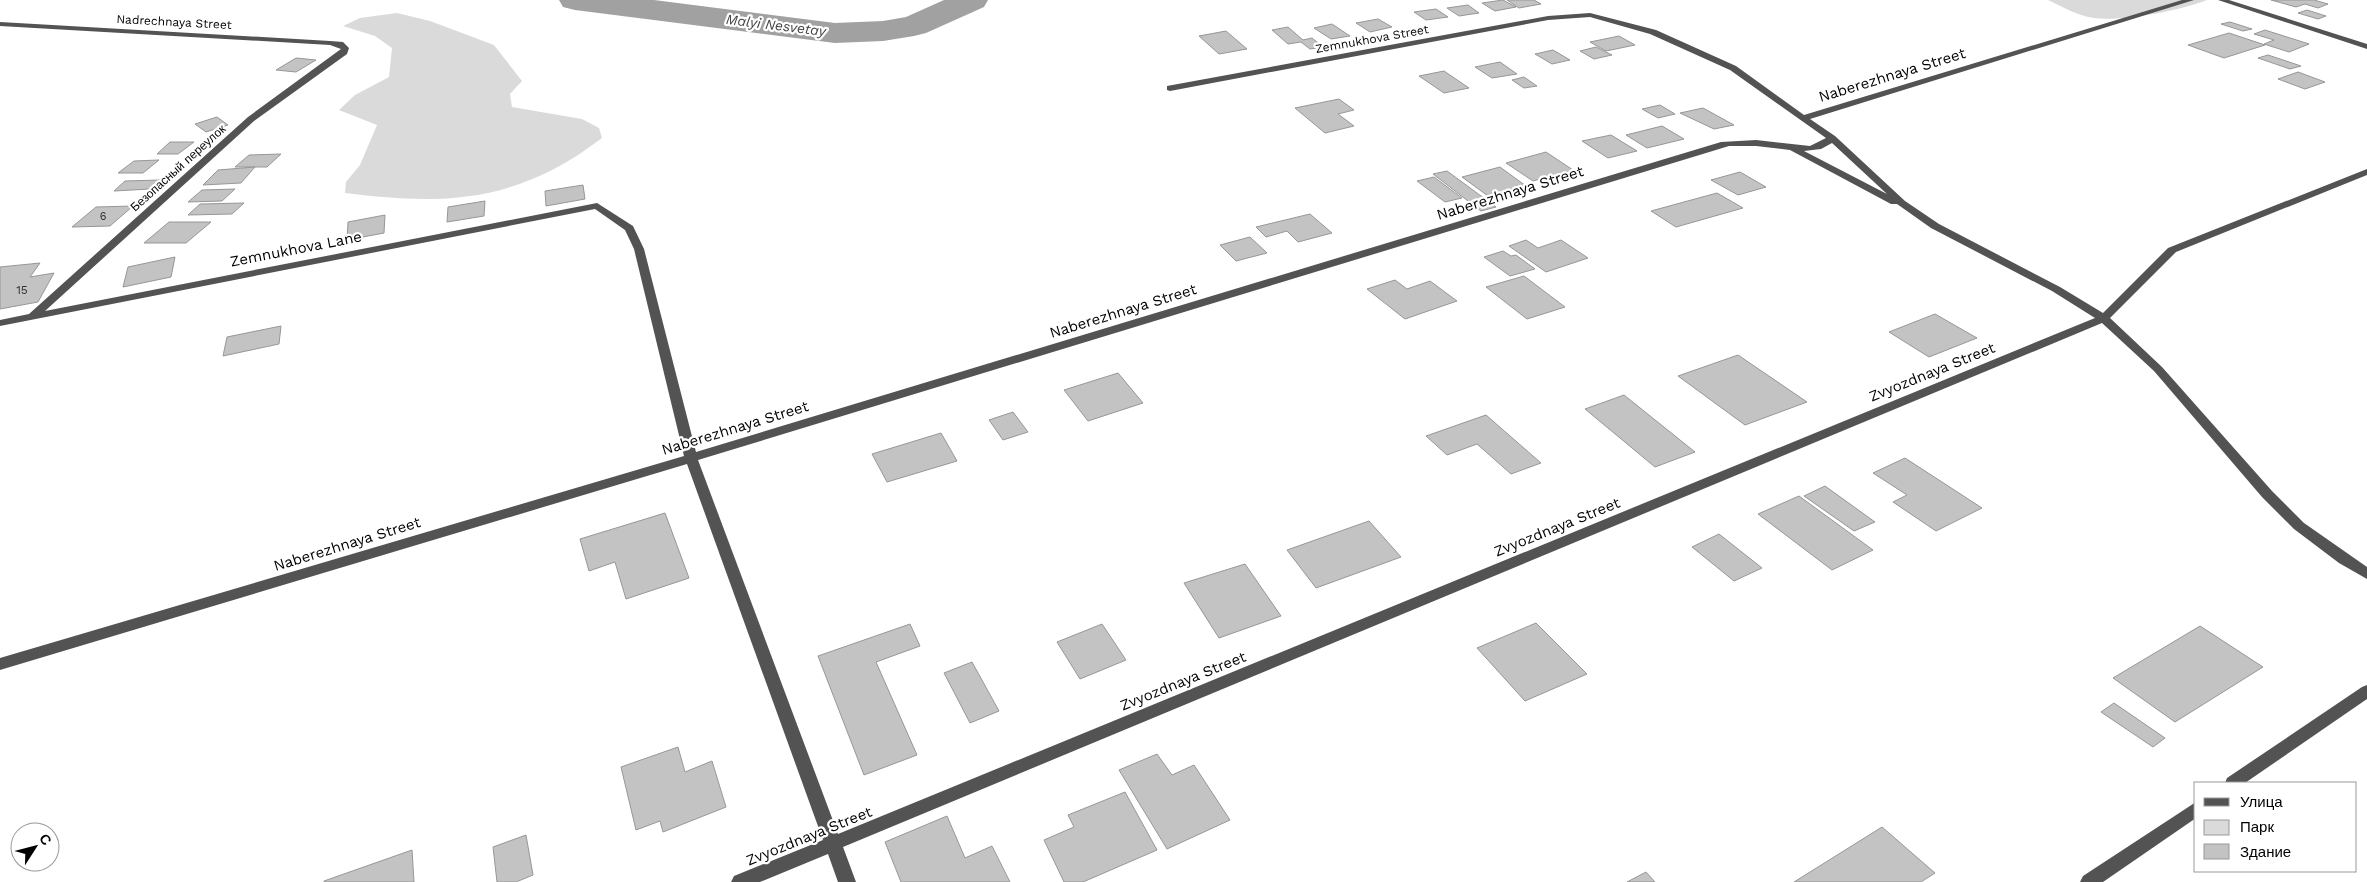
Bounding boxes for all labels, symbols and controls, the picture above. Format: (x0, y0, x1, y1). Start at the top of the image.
water label: Malyi Nesvetay (725, 11, 828, 39)
street label: Nadrechnaya Street (116, 12, 232, 32)
street label: Zemnukhova Street (1314, 22, 1430, 56)
street label: Naberezhnaya Street (1816, 44, 1968, 106)
street label: Безопасный переулок (128, 121, 229, 214)
street label: Naberezhnaya Street (1434, 162, 1586, 224)
house number: 6 (100, 210, 107, 223)
street label: Zemnukhova Lane (229, 227, 363, 271)
street label: Naberezhnaya Street (1047, 280, 1199, 342)
house number: 15 (16, 283, 28, 297)
street label: Zvyozdnaya Street (1866, 338, 1998, 405)
street label: Naberezhnaya Street (659, 397, 811, 459)
street label: Zvyozdnaya Street (1491, 493, 1623, 560)
street label: Naberezhnaya Street (271, 513, 423, 575)
street label: Zvyozdnaya Street (1117, 647, 1249, 714)
legend (2194, 782, 2357, 872)
text: Улица (2240, 793, 2283, 811)
street label: Zvyozdnaya Street (743, 802, 875, 869)
text: Парк (2240, 818, 2274, 836)
north arrow (10, 822, 60, 872)
text: С (36, 831, 55, 848)
text: Здание (2240, 843, 2291, 861)

